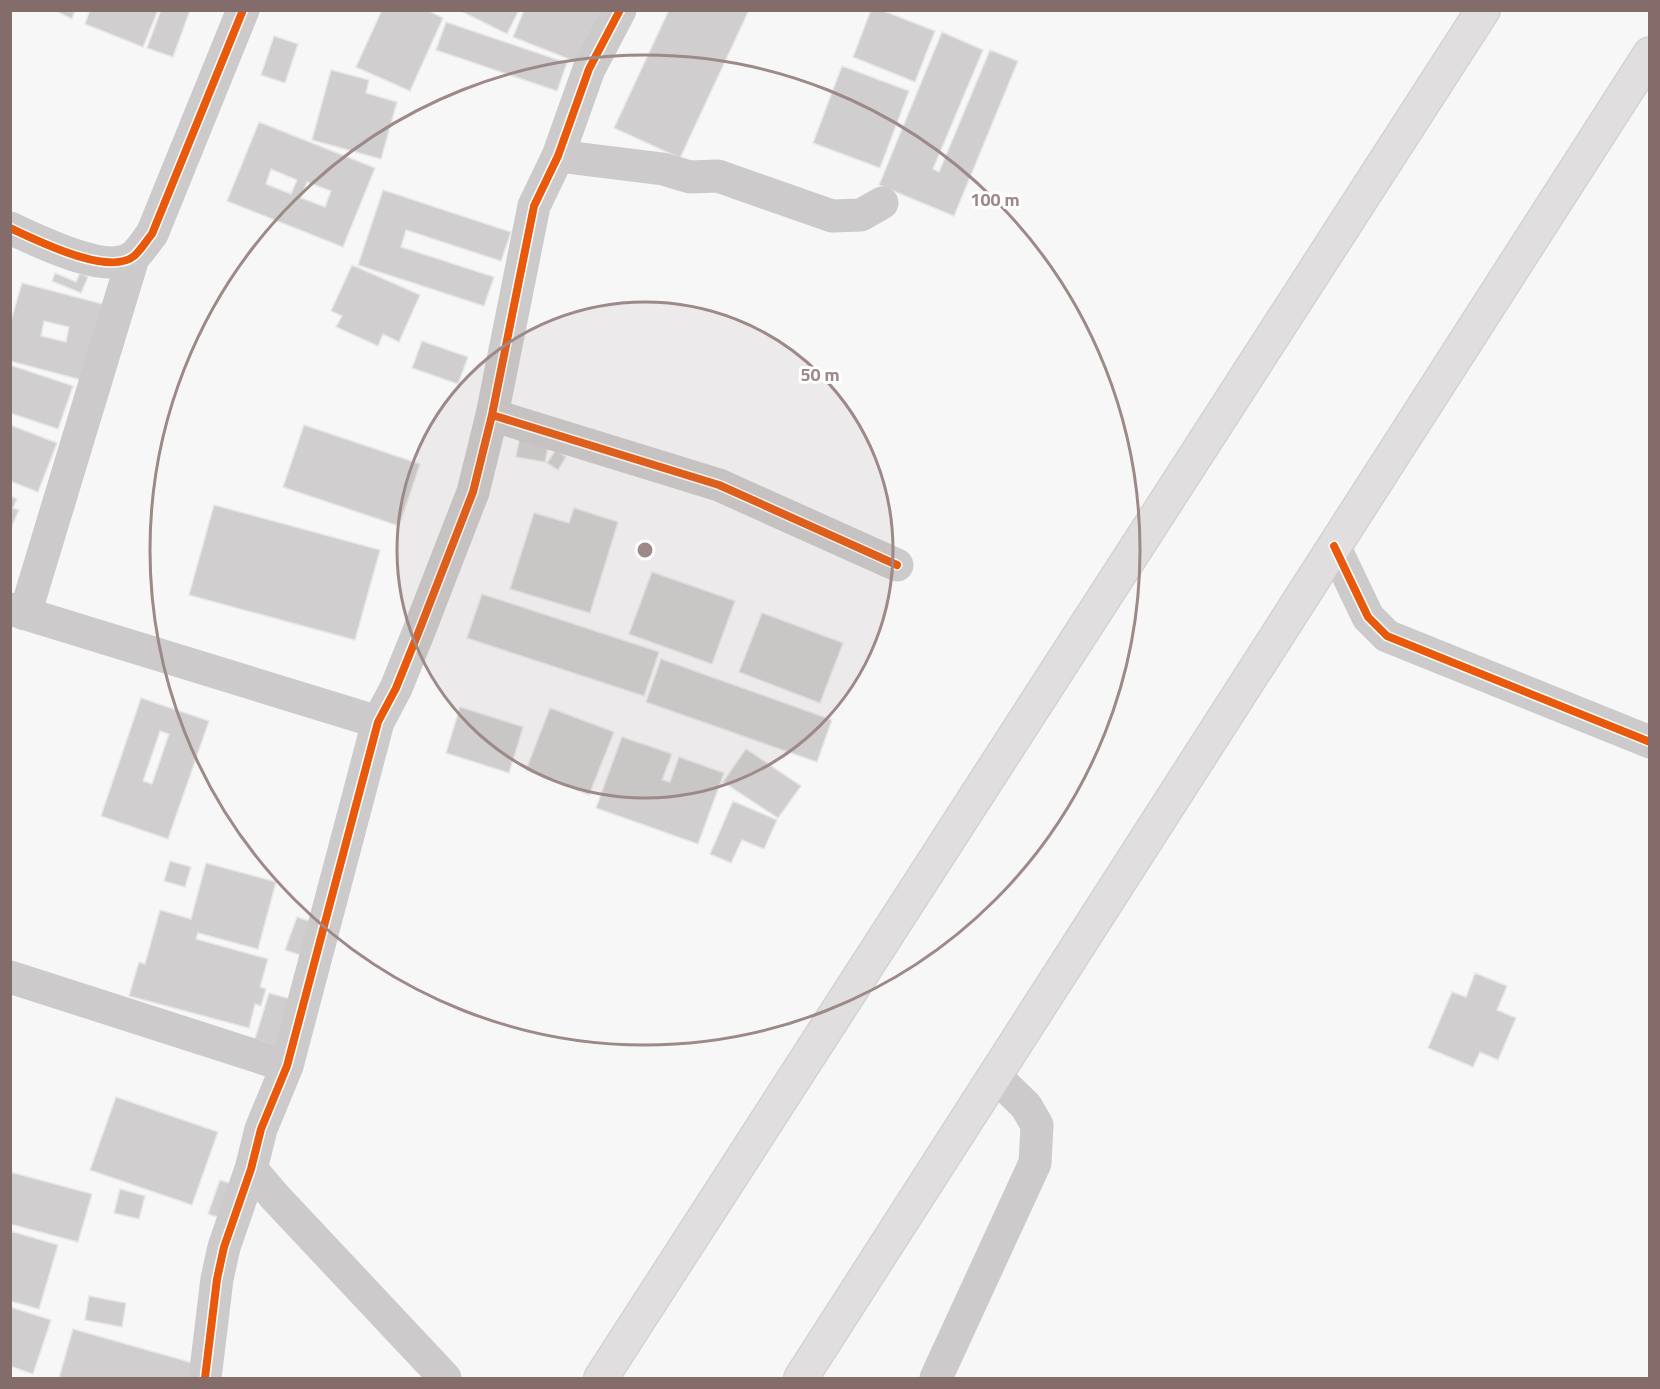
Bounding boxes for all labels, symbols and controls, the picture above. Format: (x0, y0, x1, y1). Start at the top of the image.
text: 100 m (970, 186, 1020, 213)
text: 50 m (800, 361, 840, 388)
centre of rings (635, 540, 655, 560)

